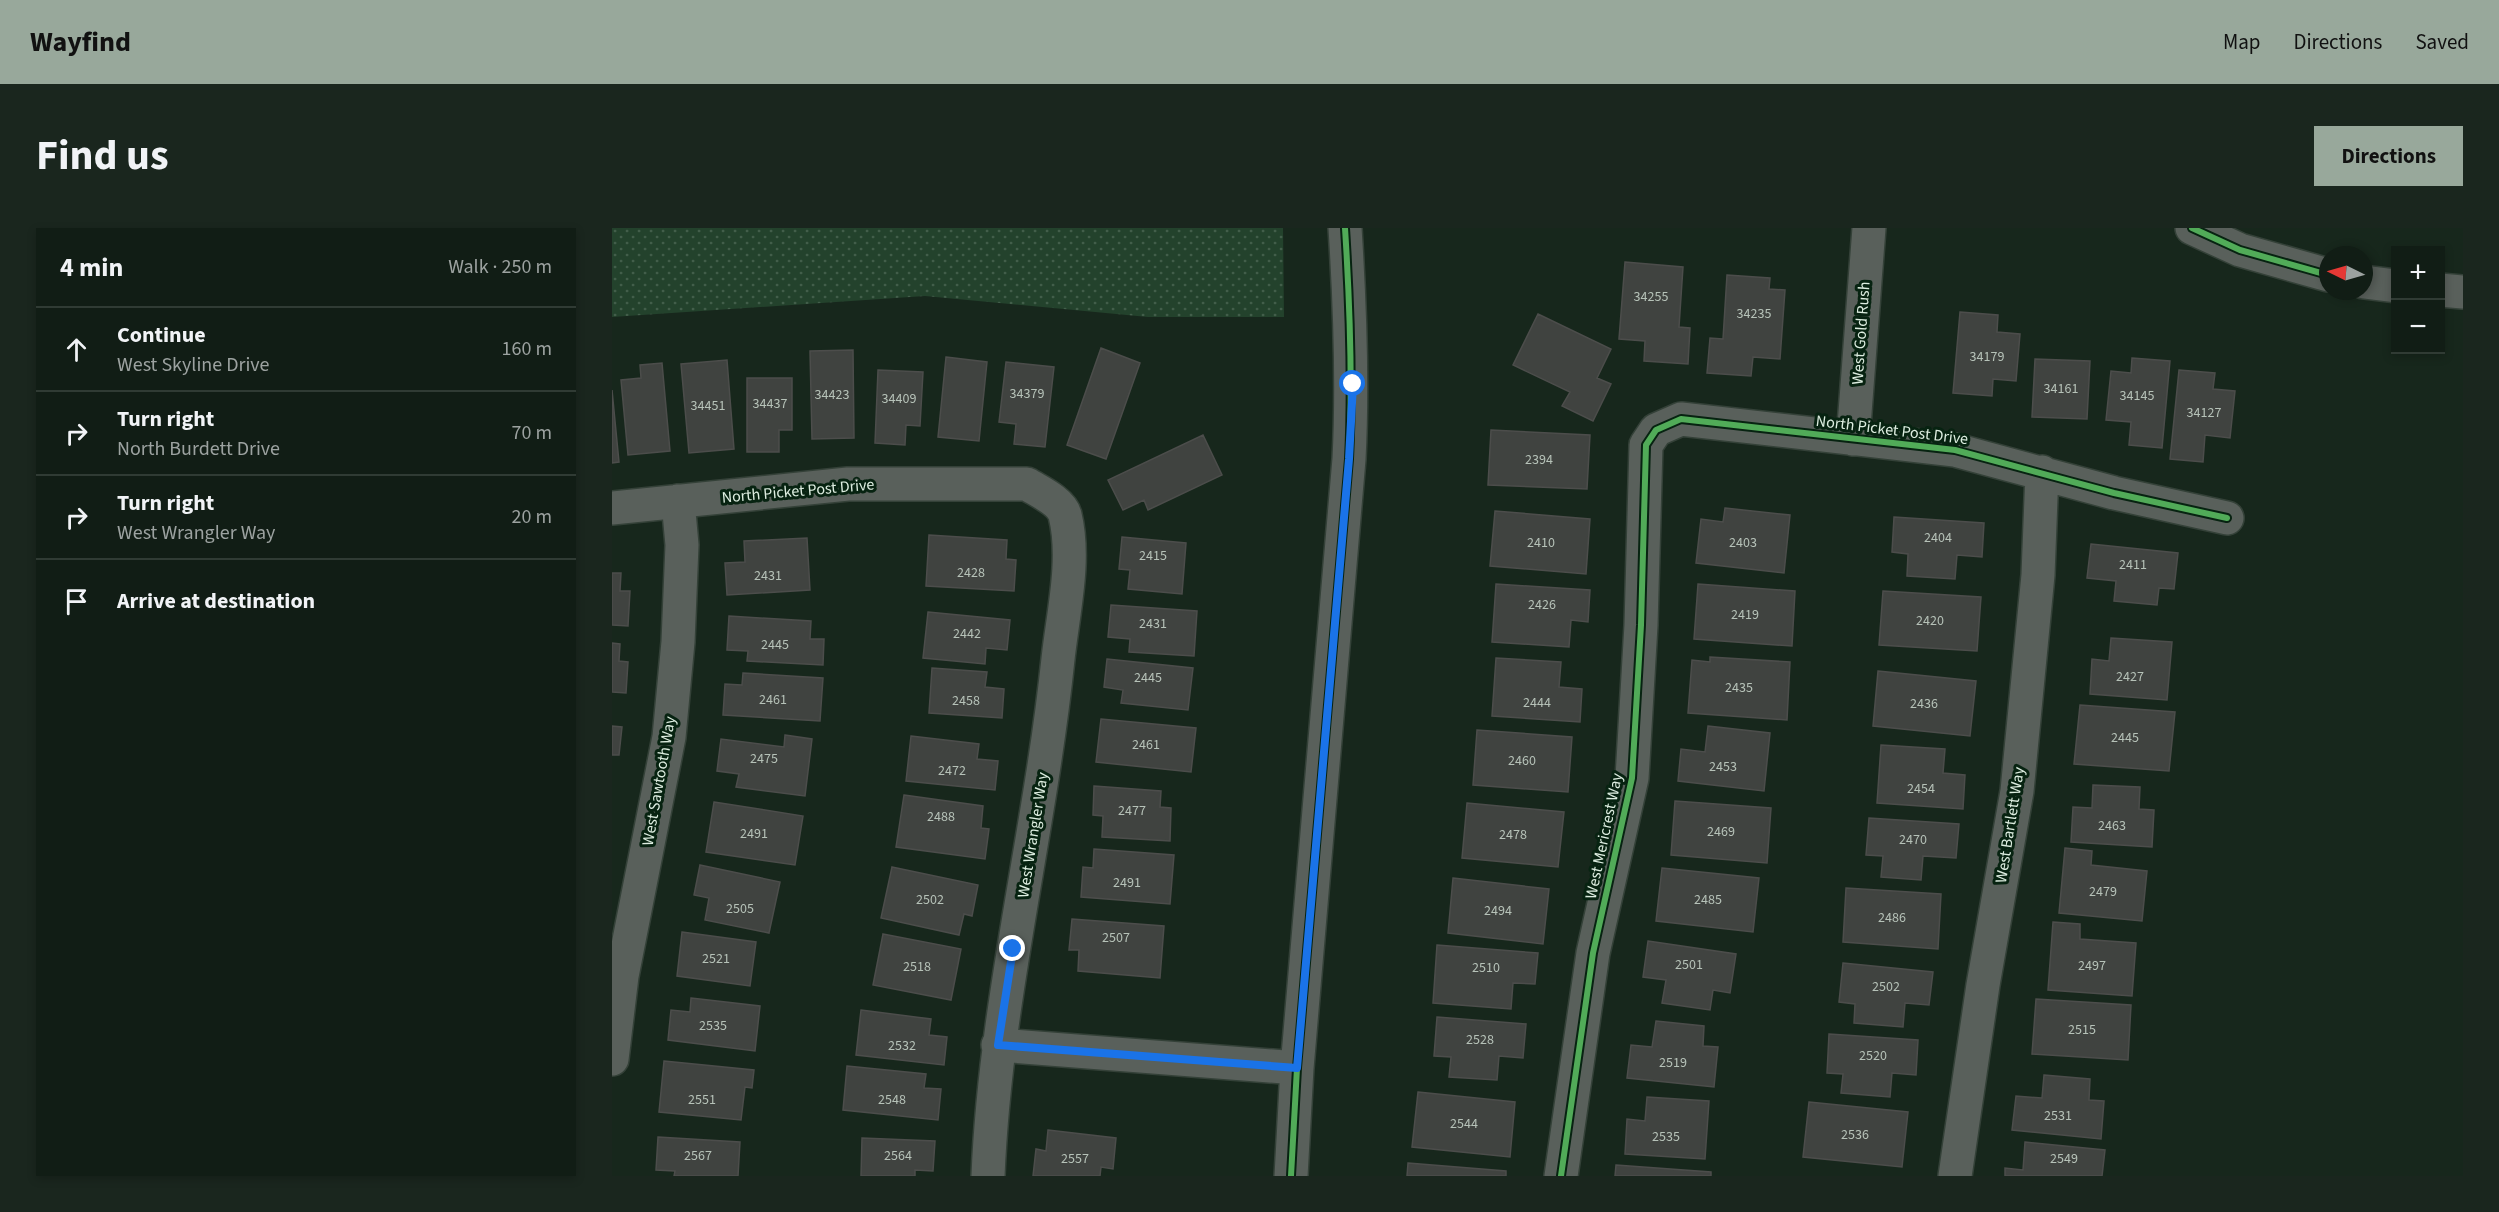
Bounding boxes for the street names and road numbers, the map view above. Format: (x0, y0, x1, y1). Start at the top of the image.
street label: West Gold Rush (1846, 281, 1876, 385)
street label: North Picket Post Drive (1815, 410, 1969, 450)
street label: North Picket Post Drive (721, 473, 875, 509)
street label: West Sawtooth Way (637, 714, 681, 847)
street label: West Bartlett Way (1990, 765, 2030, 885)
street label: West Wrangler Way (1012, 770, 1054, 899)
street label: West Mericrest Way (1580, 771, 1628, 901)

